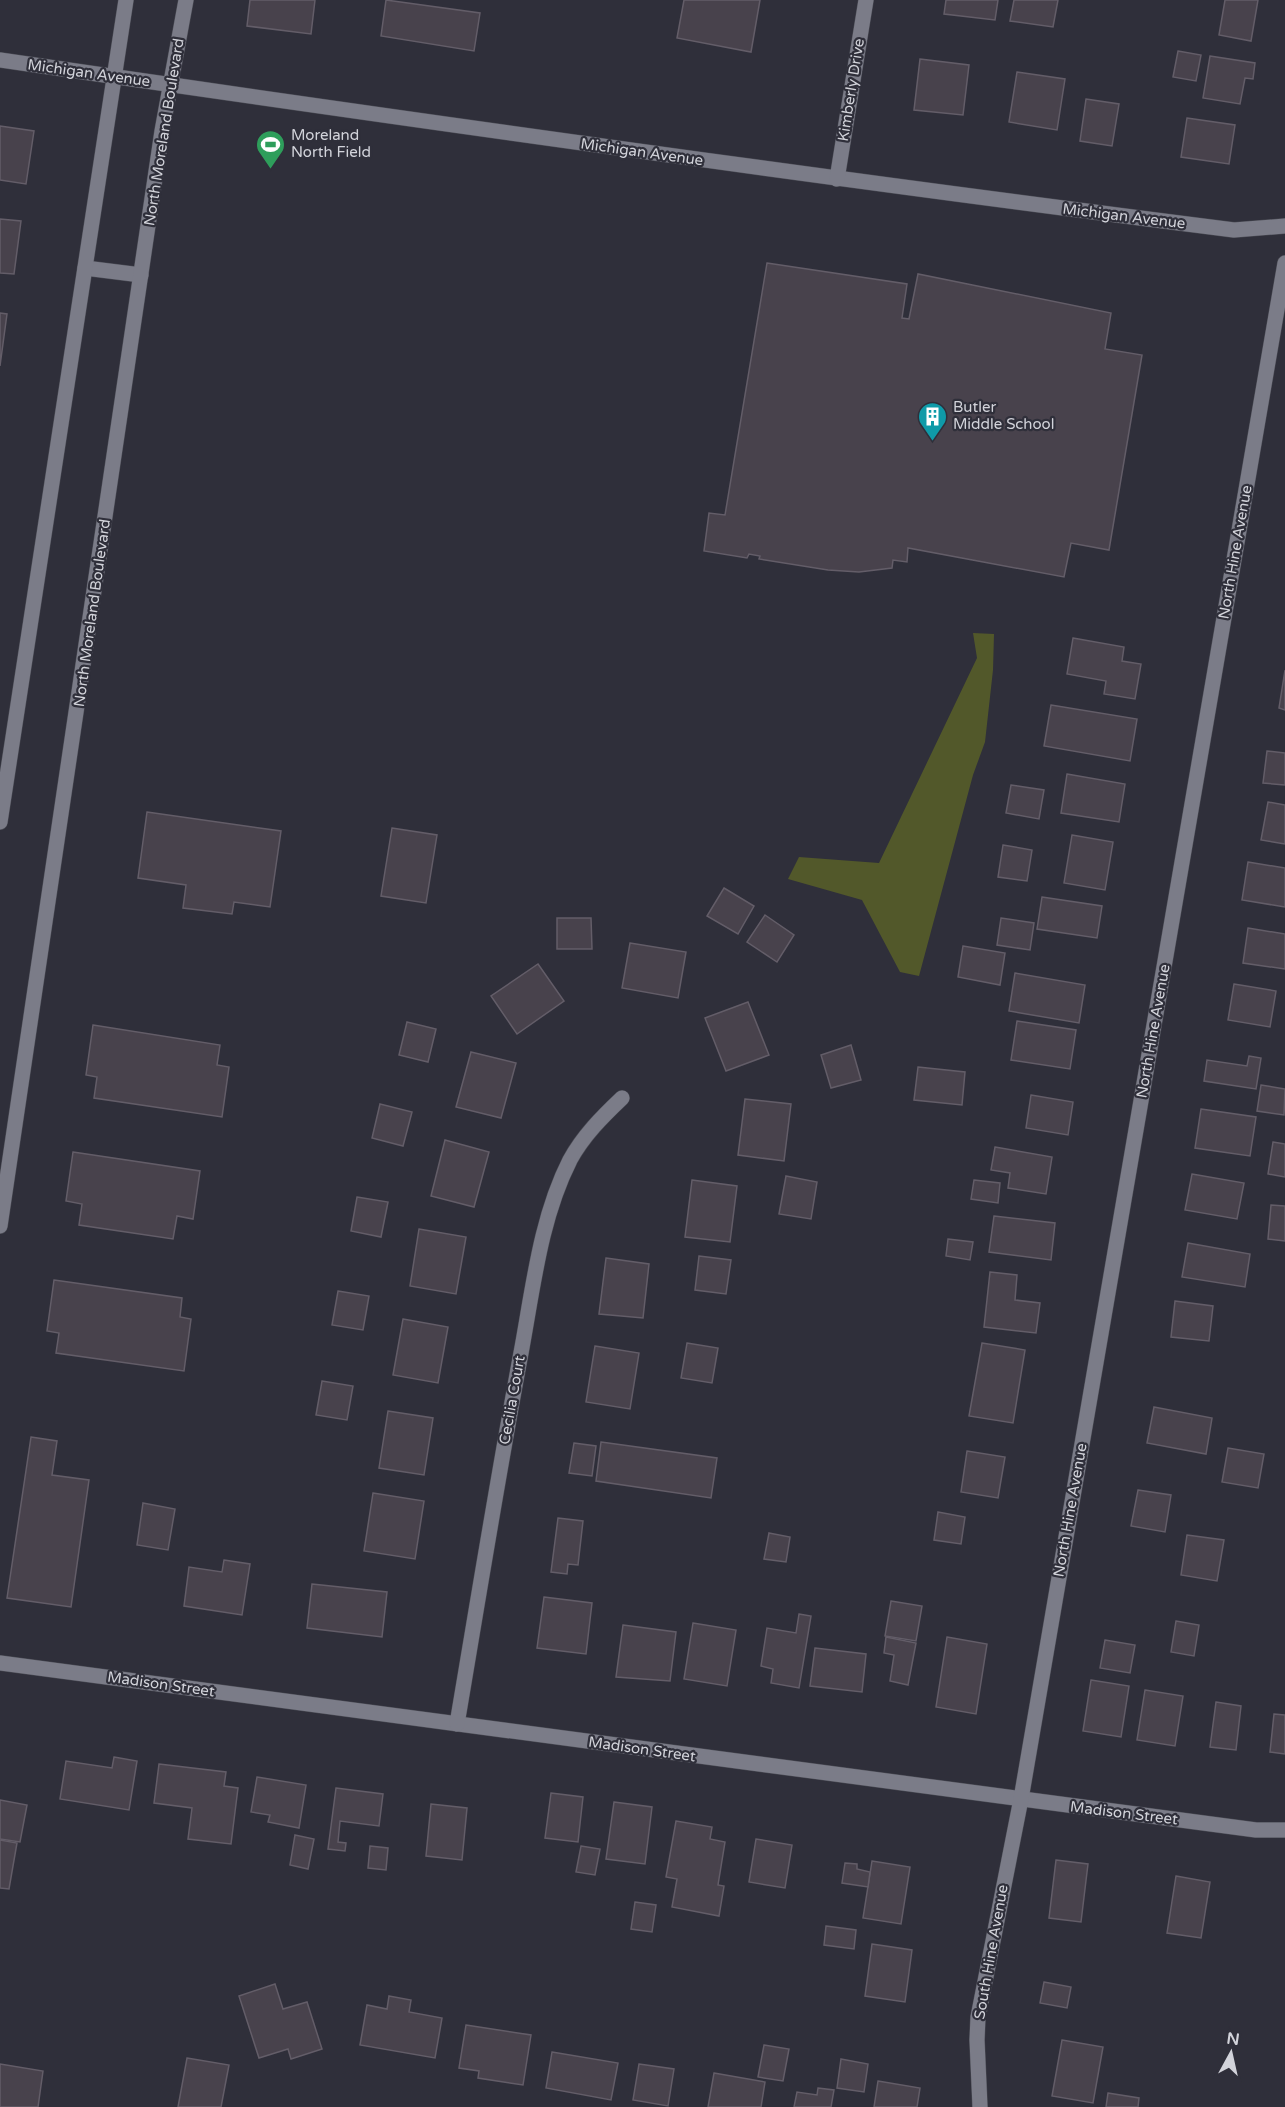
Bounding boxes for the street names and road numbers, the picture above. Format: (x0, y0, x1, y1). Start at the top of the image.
street label: North Moreland Boulevard (140, 37, 188, 227)
street label: Kimberly Drive (834, 37, 868, 143)
street label: Michigan Avenue (27, 55, 151, 91)
street label: Michigan Avenue (580, 134, 704, 170)
street label: Michigan Avenue (1062, 200, 1186, 232)
street label: North Hine Avenue (1214, 484, 1256, 620)
street label: North Moreland Boulevard (70, 518, 114, 708)
street label: North Hine Avenue (1132, 963, 1174, 1099)
street label: Cecilia Court (495, 1354, 529, 1446)
street label: North Hine Avenue (1049, 1442, 1091, 1578)
street label: Madison Street (106, 1668, 216, 1700)
street label: Madison Street (587, 1733, 697, 1765)
street label: Madison Street (1069, 1797, 1179, 1829)
street label: South Hine Avenue (970, 1883, 1012, 2021)

